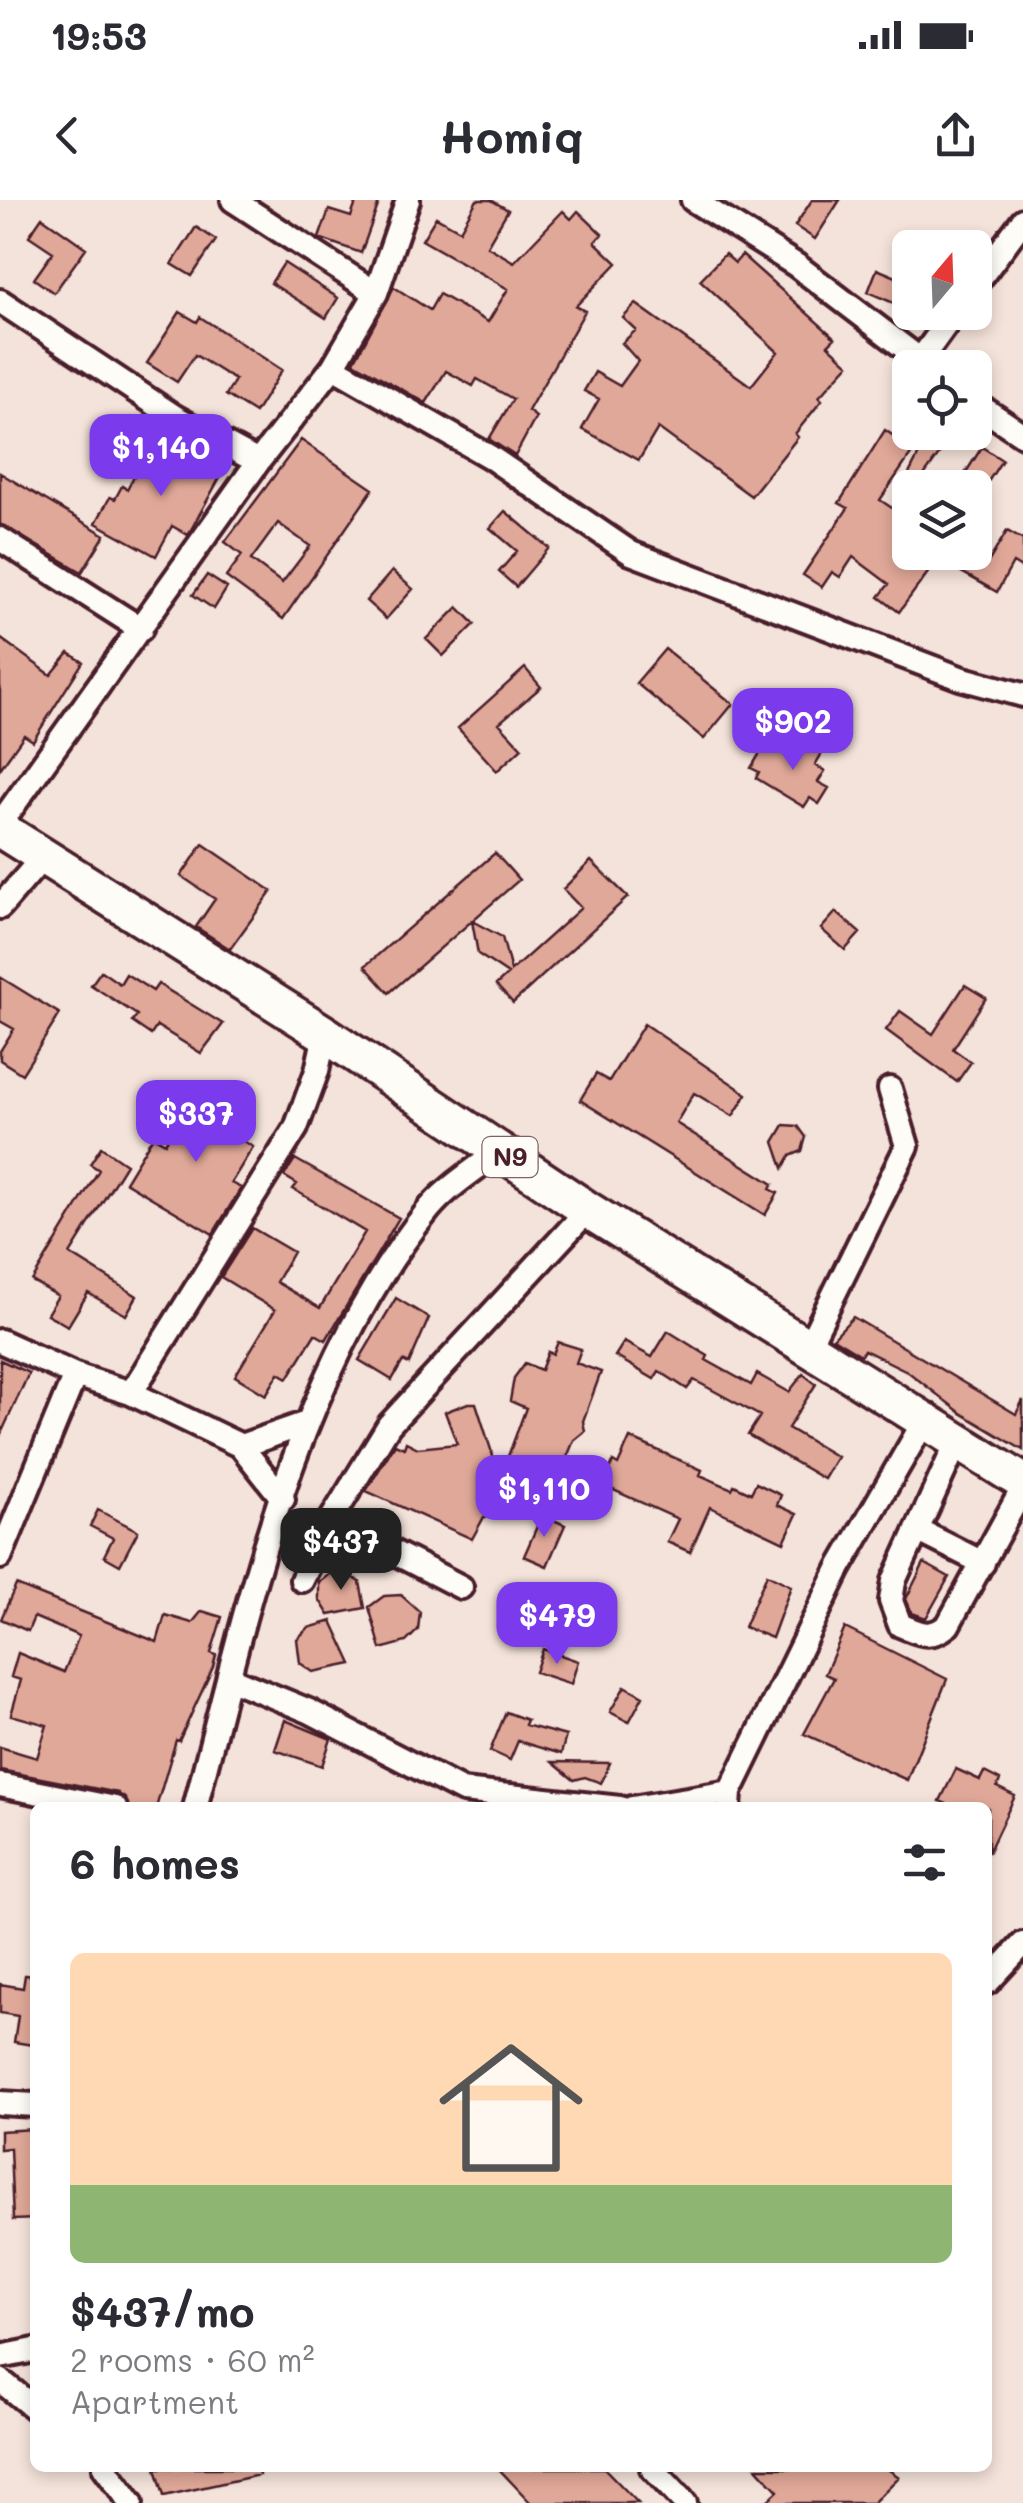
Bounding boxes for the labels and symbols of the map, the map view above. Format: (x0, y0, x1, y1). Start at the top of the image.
north arrow (892, 230, 992, 330)
pin: $1,140 (80, 414, 242, 499)
pin: $902 (734, 688, 852, 773)
pin: $337 (137, 1080, 255, 1165)
road number: N9 (482, 1137, 538, 1177)
pin: $1,110 (463, 1455, 625, 1540)
pin: $437 (282, 1508, 400, 1593)
pin: $479 (498, 1582, 616, 1667)

